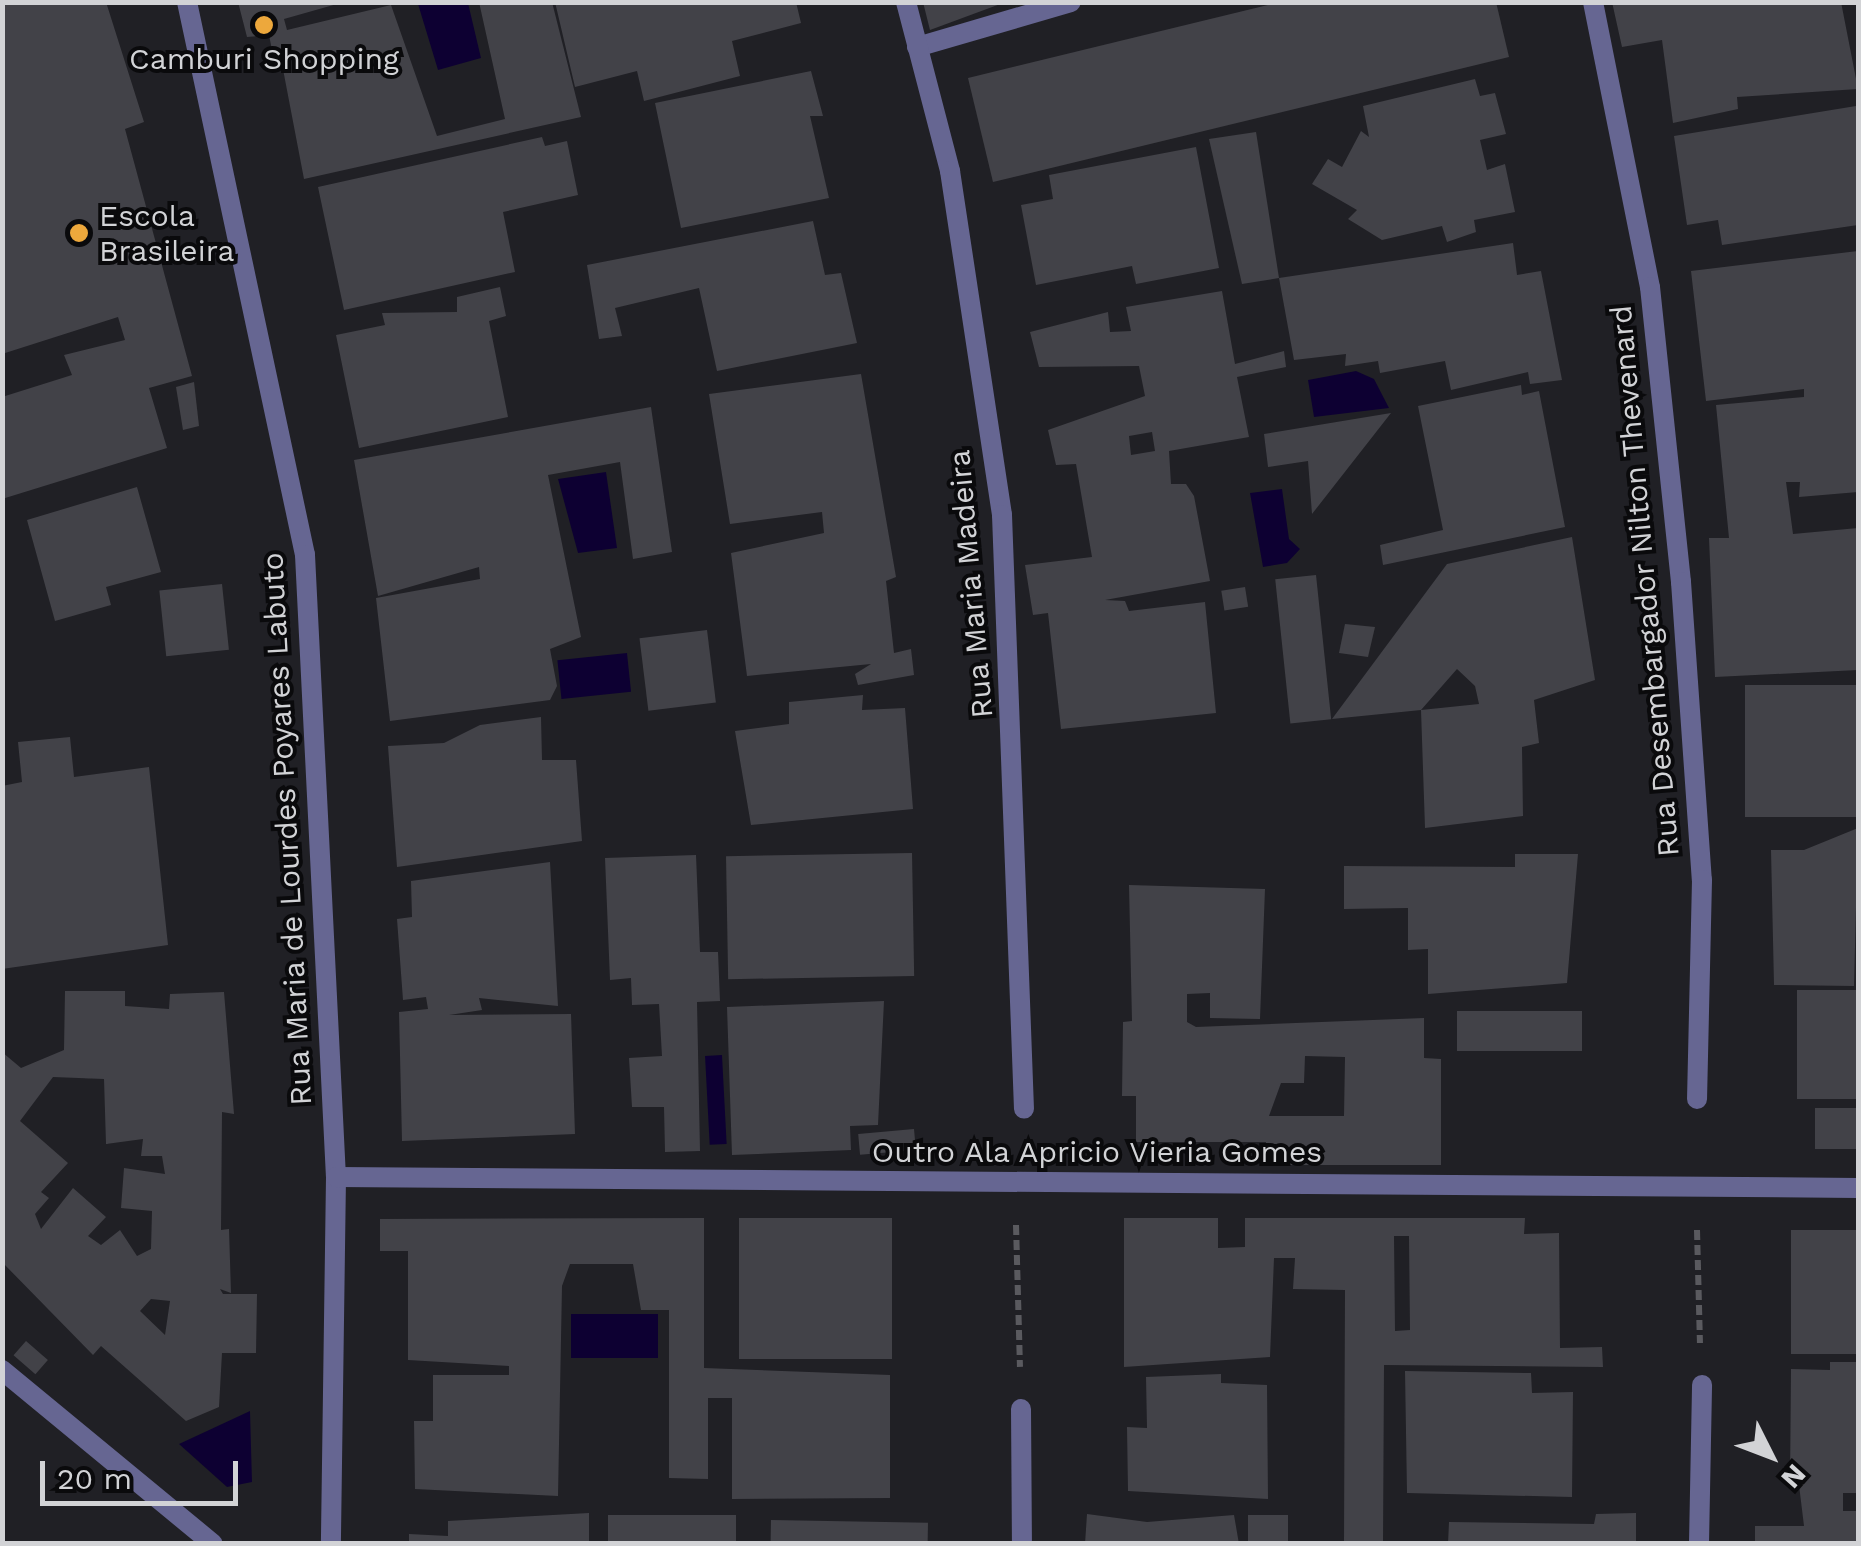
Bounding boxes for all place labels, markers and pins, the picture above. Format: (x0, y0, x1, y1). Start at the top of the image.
marker: Camburi Shopping (253, 14, 275, 36)
place label: Camburi Shopping (129, 41, 399, 77)
place label: Escola Brasileira (99, 198, 234, 268)
marker: Escola Brasileira (68, 222, 90, 244)

